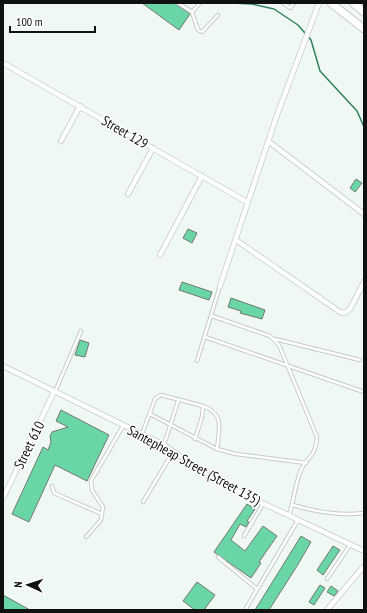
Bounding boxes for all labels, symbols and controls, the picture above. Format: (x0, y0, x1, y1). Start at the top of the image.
scale bar (10, 8, 95, 34)
text: 100 m (16, 14, 43, 29)
street label: Street 129 (98, 111, 152, 153)
street label: Street 610 (10, 418, 48, 472)
street label: Santepheap Street (Street 135) (124, 421, 264, 509)
north arrow (8, 565, 48, 605)
text: N (11, 581, 25, 588)

